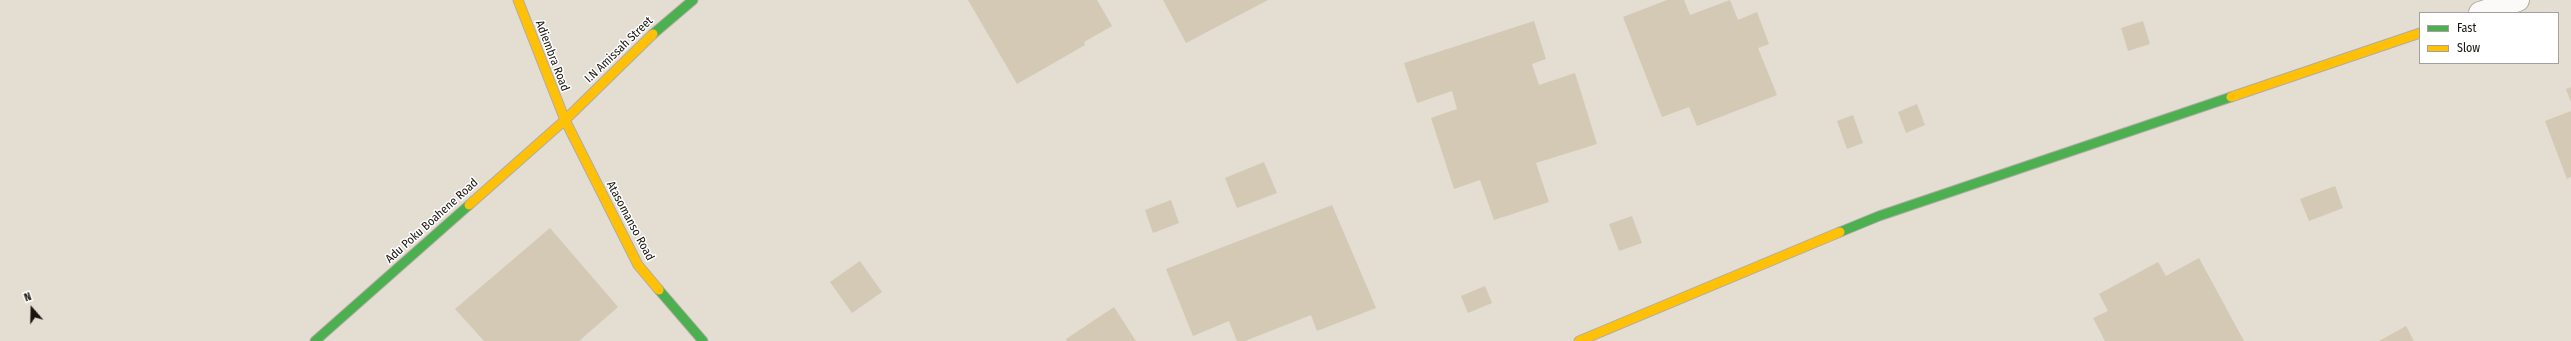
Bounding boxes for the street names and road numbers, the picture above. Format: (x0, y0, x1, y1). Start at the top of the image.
street label: I.N Amissah Street (582, 14, 656, 86)
street label: Adiembra Road (532, 19, 572, 93)
street label: Adu Poku Boahene Road (383, 176, 481, 266)
street label: Atasomanso Road (603, 179, 657, 263)

